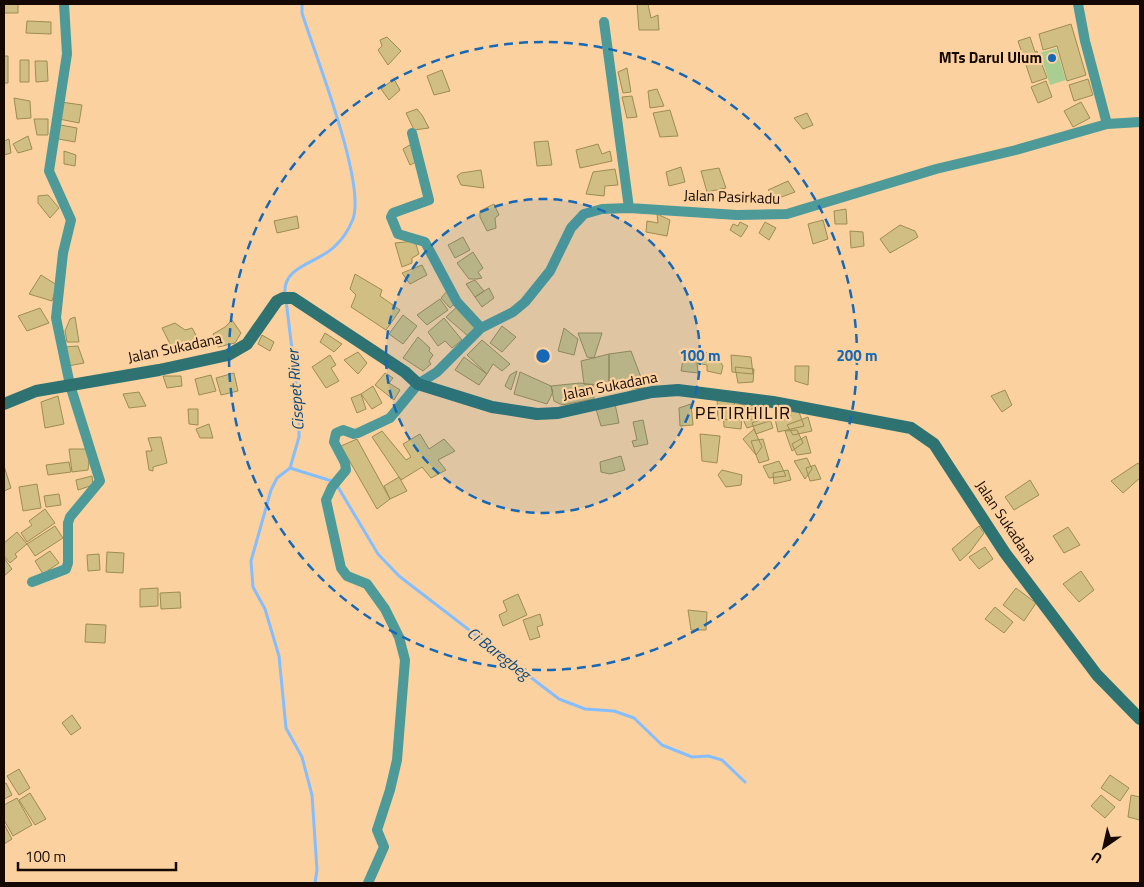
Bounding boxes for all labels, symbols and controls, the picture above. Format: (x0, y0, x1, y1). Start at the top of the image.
place label: MTs Darul Ulum (939, 46, 1042, 69)
marker: MTs Darul Ulum (1046, 52, 1058, 64)
street label: Jalan Pasirkadu (683, 183, 781, 210)
street label: Jalan Sukadana (126, 326, 225, 369)
text: 100 m (679, 344, 721, 367)
text: 200 m (836, 344, 878, 367)
water label: Cisepet River (280, 347, 310, 431)
centre of rings (534, 347, 552, 365)
street label: Jalan Sukadana (561, 365, 660, 406)
district label: PETIRHILIR (695, 399, 791, 426)
street label: Jalan Sukadana (970, 476, 1043, 568)
water label: Ci Baregbeg (462, 621, 538, 687)
north arrow (1079, 822, 1129, 872)
scale bar (18, 840, 175, 872)
text: 100 m (25, 845, 66, 868)
text: U (1087, 847, 1106, 869)

